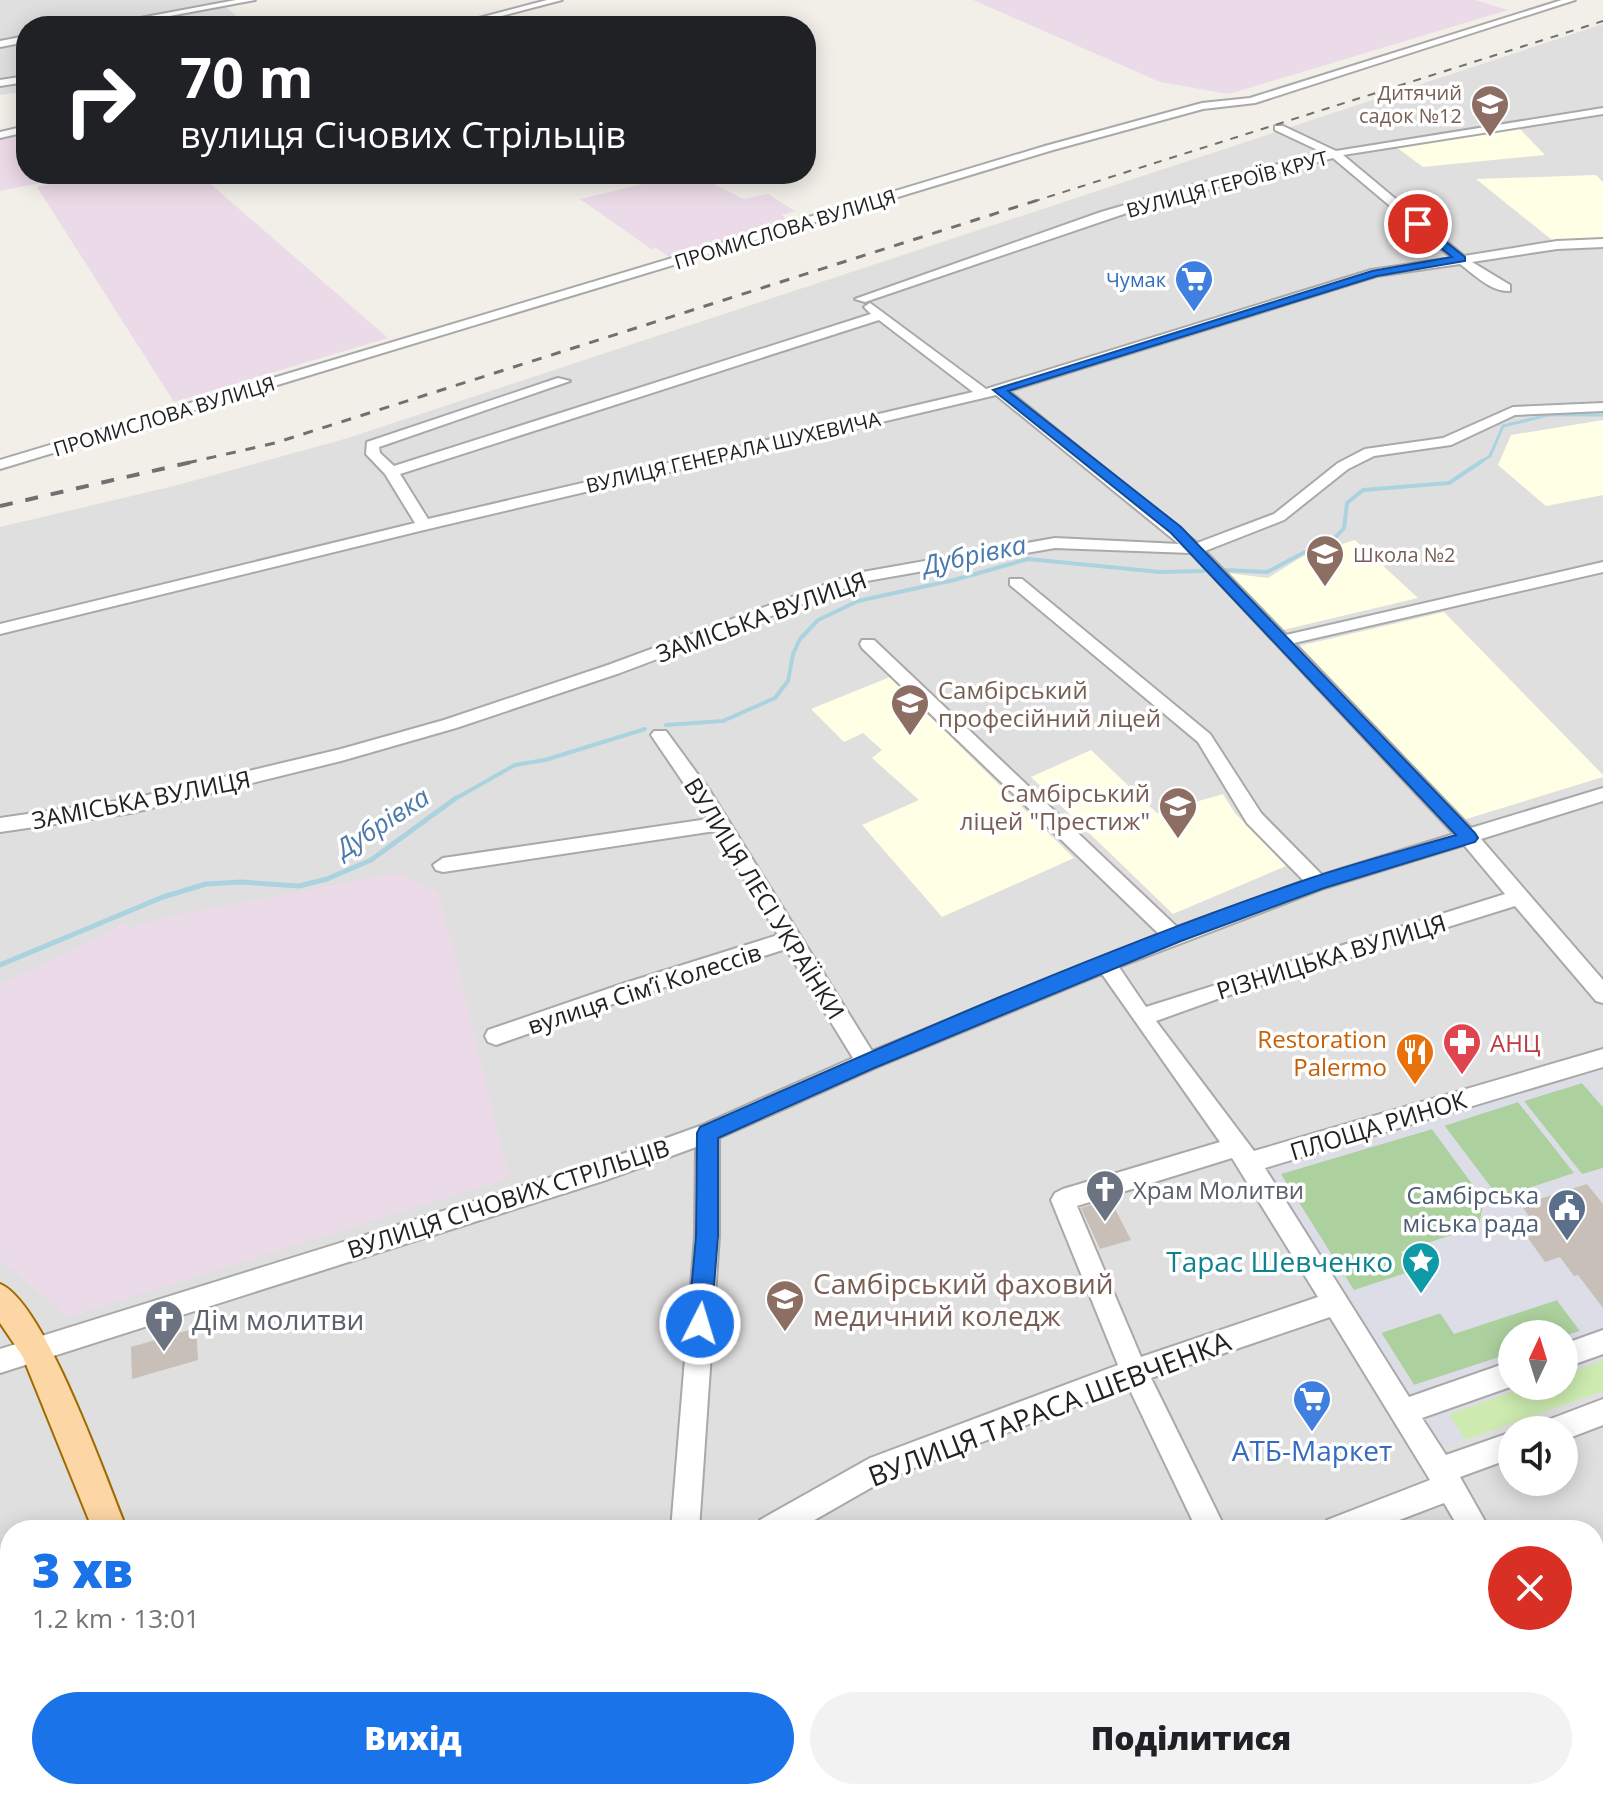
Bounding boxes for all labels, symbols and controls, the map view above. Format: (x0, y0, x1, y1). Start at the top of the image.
text: 70 m (180, 38, 314, 114)
icon: right (48, 48, 152, 152)
place label: Дитячий садок №12 (1359, 79, 1462, 129)
school or university icon: Дитячий садок №12 (1469, 83, 1511, 138)
text: вулиця Січових Стрільців (180, 110, 626, 159)
street label: ВУЛИЦЯ ГЕРОЇВ КРУТ (1123, 144, 1331, 224)
street label: ПРОМИСЛОВА ВУЛИЦЯ (671, 182, 899, 276)
pin (1384, 190, 1452, 258)
icon: arrive (1396, 202, 1440, 246)
supermarket icon: Чумак (1173, 258, 1215, 313)
place label: Чумак (1106, 266, 1167, 293)
street label: ПРОМИСЛОВА ВУЛИЦЯ (50, 369, 278, 463)
street label: ВУЛИЦЯ ГЕНЕРАЛА ШУХЕВИЧА (583, 405, 883, 499)
water label: Дубрівка (916, 525, 1029, 583)
school or university icon: Школа №2 (1304, 533, 1346, 588)
place label: Школа №2 (1353, 541, 1456, 568)
street label: ЗАМІСЬКА ВУЛИЦЯ (651, 563, 871, 669)
place label: Самбірський професійний ліцей (938, 673, 1161, 734)
school or university icon: Самбірський професійний ліцей (889, 682, 931, 737)
street label: ЗАМІСЬКА ВУЛИЦЯ (29, 762, 253, 836)
street label: ВУЛИЦЯ ЛЕСІ УКРАЇНКИ (677, 771, 853, 1025)
place label: Самбірський ліцей "Престиж" (960, 776, 1150, 837)
water label: Дубрівка (326, 778, 436, 867)
school or university icon: Самбірський ліцей "Престиж" (1157, 785, 1199, 840)
street label: РІЗНИЦЬКА ВУЛИЦЯ (1212, 905, 1450, 1007)
street label: вулиця Сімʼї Колессів (523, 935, 765, 1041)
pharmacy icon: АНЦ (1441, 1021, 1483, 1076)
place label: Restoration Palermo (1257, 1022, 1387, 1083)
place label: АНЦ (1490, 1026, 1541, 1059)
restaurant icon: Restoration Palermo (1394, 1031, 1436, 1086)
street label: ПЛОЩА РИНОК (1286, 1082, 1471, 1168)
street label: ВУЛИЦЯ СІЧОВИХ СТРІЛЬЦІВ (343, 1130, 673, 1266)
church icon: Храм Молитви (1084, 1168, 1126, 1223)
place label: Храм Молитви (1133, 1173, 1304, 1206)
place label: Самбірська міська рада (1403, 1178, 1539, 1239)
public building icon: Самбірська міська рада (1546, 1187, 1588, 1242)
place icon: Тарас Шевченко (1400, 1240, 1442, 1295)
place label: Тарас Шевченко (1166, 1242, 1393, 1280)
place label: Самбірський фаховий медичний коледж (813, 1264, 1114, 1334)
school or university icon: Самбірський фаховий медичний коледж (764, 1278, 806, 1333)
position arrow (658, 1282, 742, 1366)
church icon: Дім молитви (143, 1298, 185, 1353)
place label: Дім молитви (192, 1300, 364, 1338)
north arrow (1498, 1320, 1578, 1400)
map controls (1498, 1320, 1578, 1496)
street label: ВУЛИЦЯ ТАРАСА ШЕВЧЕНКА (862, 1321, 1236, 1495)
supermarket icon: АТБ-Маркет (1291, 1378, 1333, 1433)
button: sound (1498, 1416, 1578, 1496)
place label: АТБ-Маркет (1232, 1431, 1392, 1469)
text: 3 хв (32, 1537, 133, 1602)
button: close (1488, 1546, 1572, 1630)
text: 1.2 km · 13:01 (32, 1600, 200, 1636)
button: Вихід (32, 1692, 794, 1784)
button: Поділитися (810, 1692, 1572, 1784)

